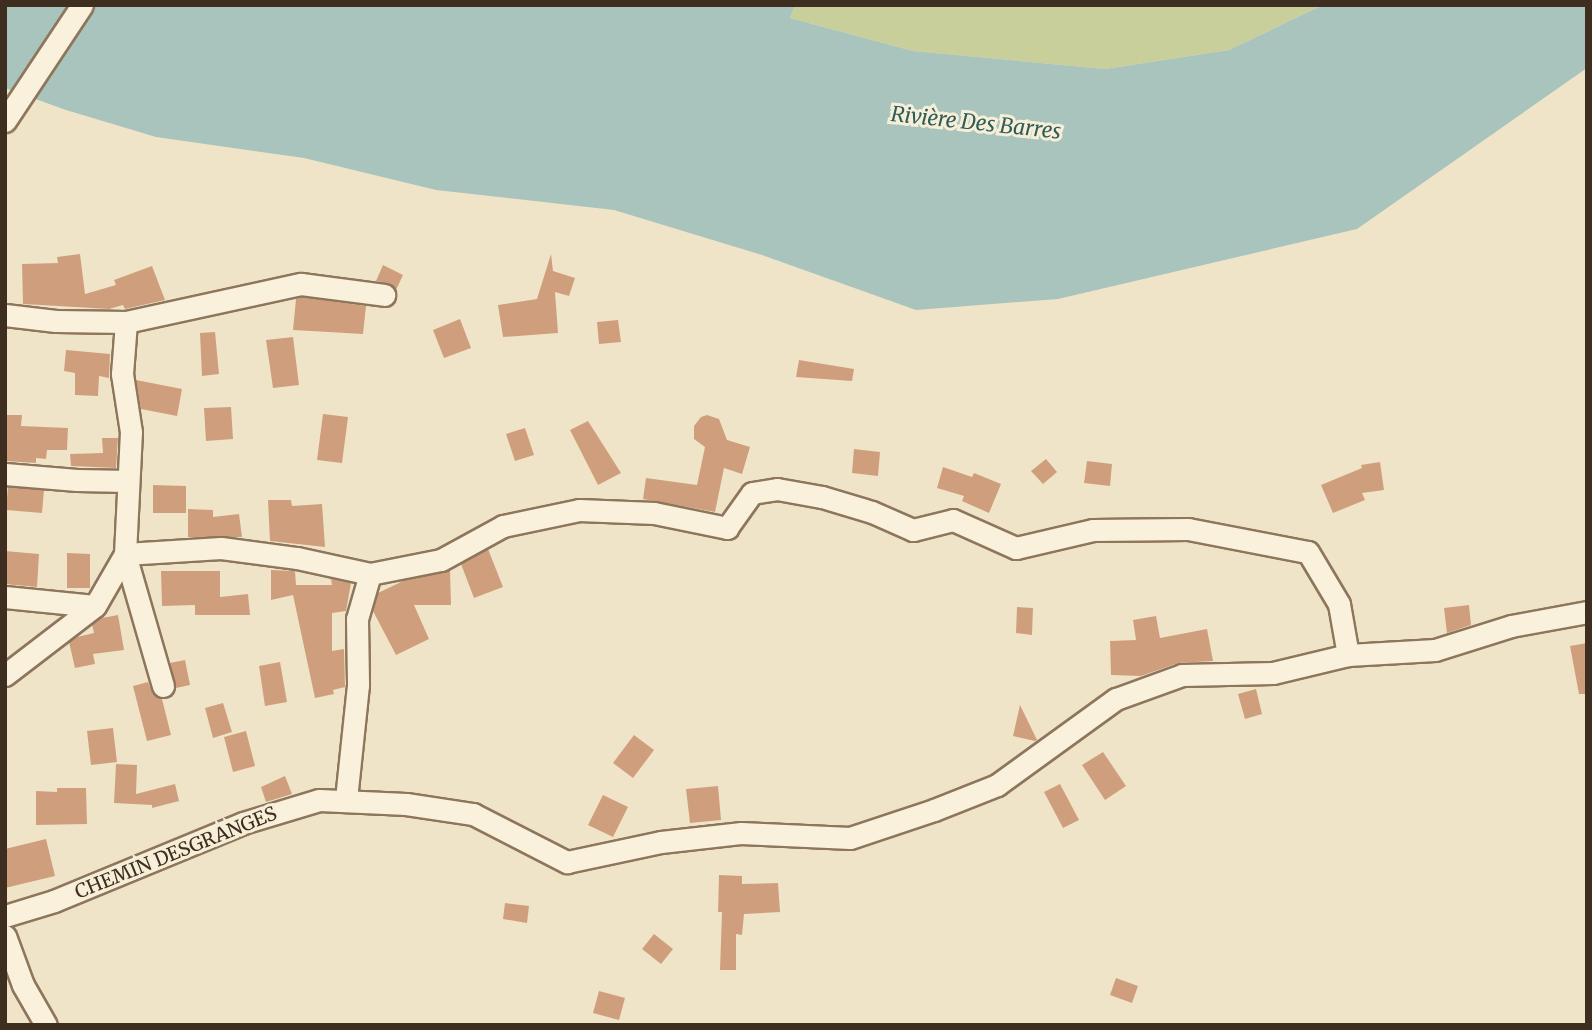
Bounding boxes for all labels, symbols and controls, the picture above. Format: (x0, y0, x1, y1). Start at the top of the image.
water label: Rivière Des Barres (890, 102, 1062, 144)
street label: CHEMIN DESGRANGES (72, 802, 280, 904)

